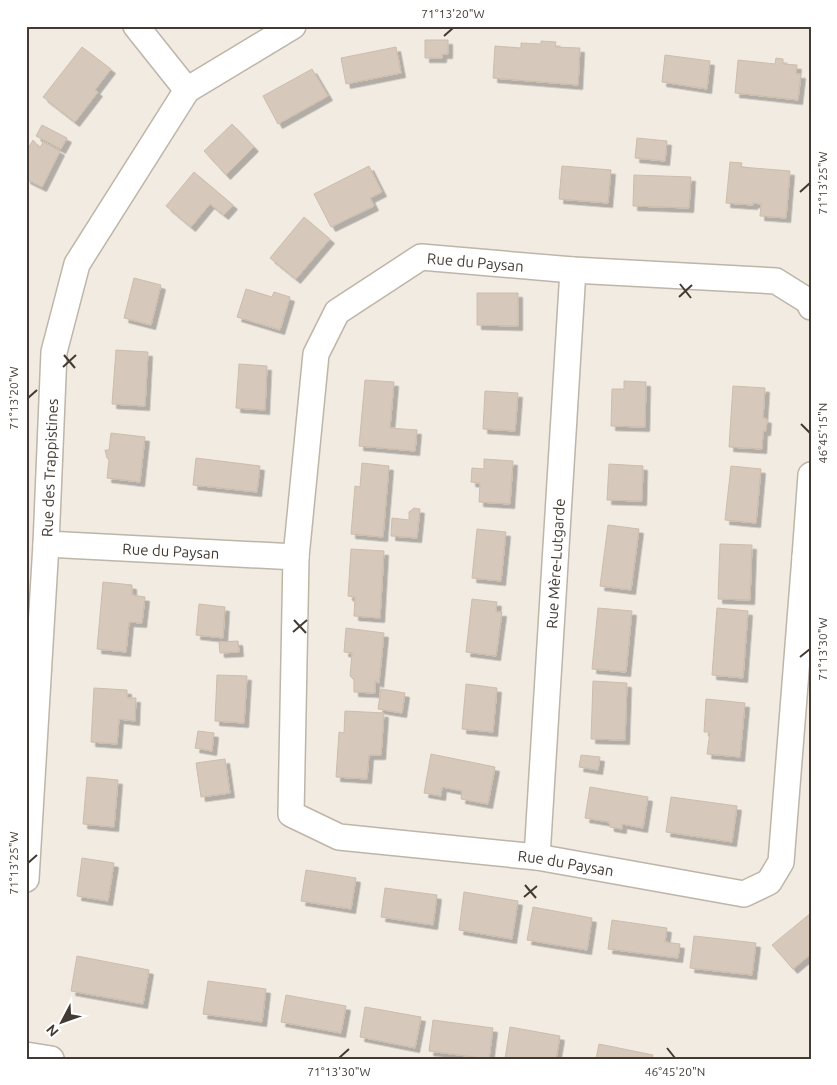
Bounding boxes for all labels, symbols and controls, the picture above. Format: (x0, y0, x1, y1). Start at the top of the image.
text: 71°13'20"W (421, 7, 485, 20)
text: 71°13'25"W (816, 151, 829, 215)
street label: Rue du Paysan (426, 249, 525, 274)
text: 71°13'20"W (7, 366, 20, 430)
street label: Rue des Trappistines (38, 398, 61, 537)
text: 46°45'15"N (816, 403, 829, 463)
street label: Rue Mère-Lutgarde (543, 498, 567, 629)
street label: Rue du Paysan (122, 539, 220, 561)
text: 71°13'30"W (816, 617, 829, 681)
text: 71°13'25"W (7, 831, 20, 895)
street label: Rue du Paysan (517, 847, 615, 879)
north arrow (38, 998, 88, 1048)
text: N (43, 1021, 62, 1040)
text: 71°13'30"W (307, 1065, 371, 1078)
text: 46°45'20"N (645, 1065, 705, 1078)

